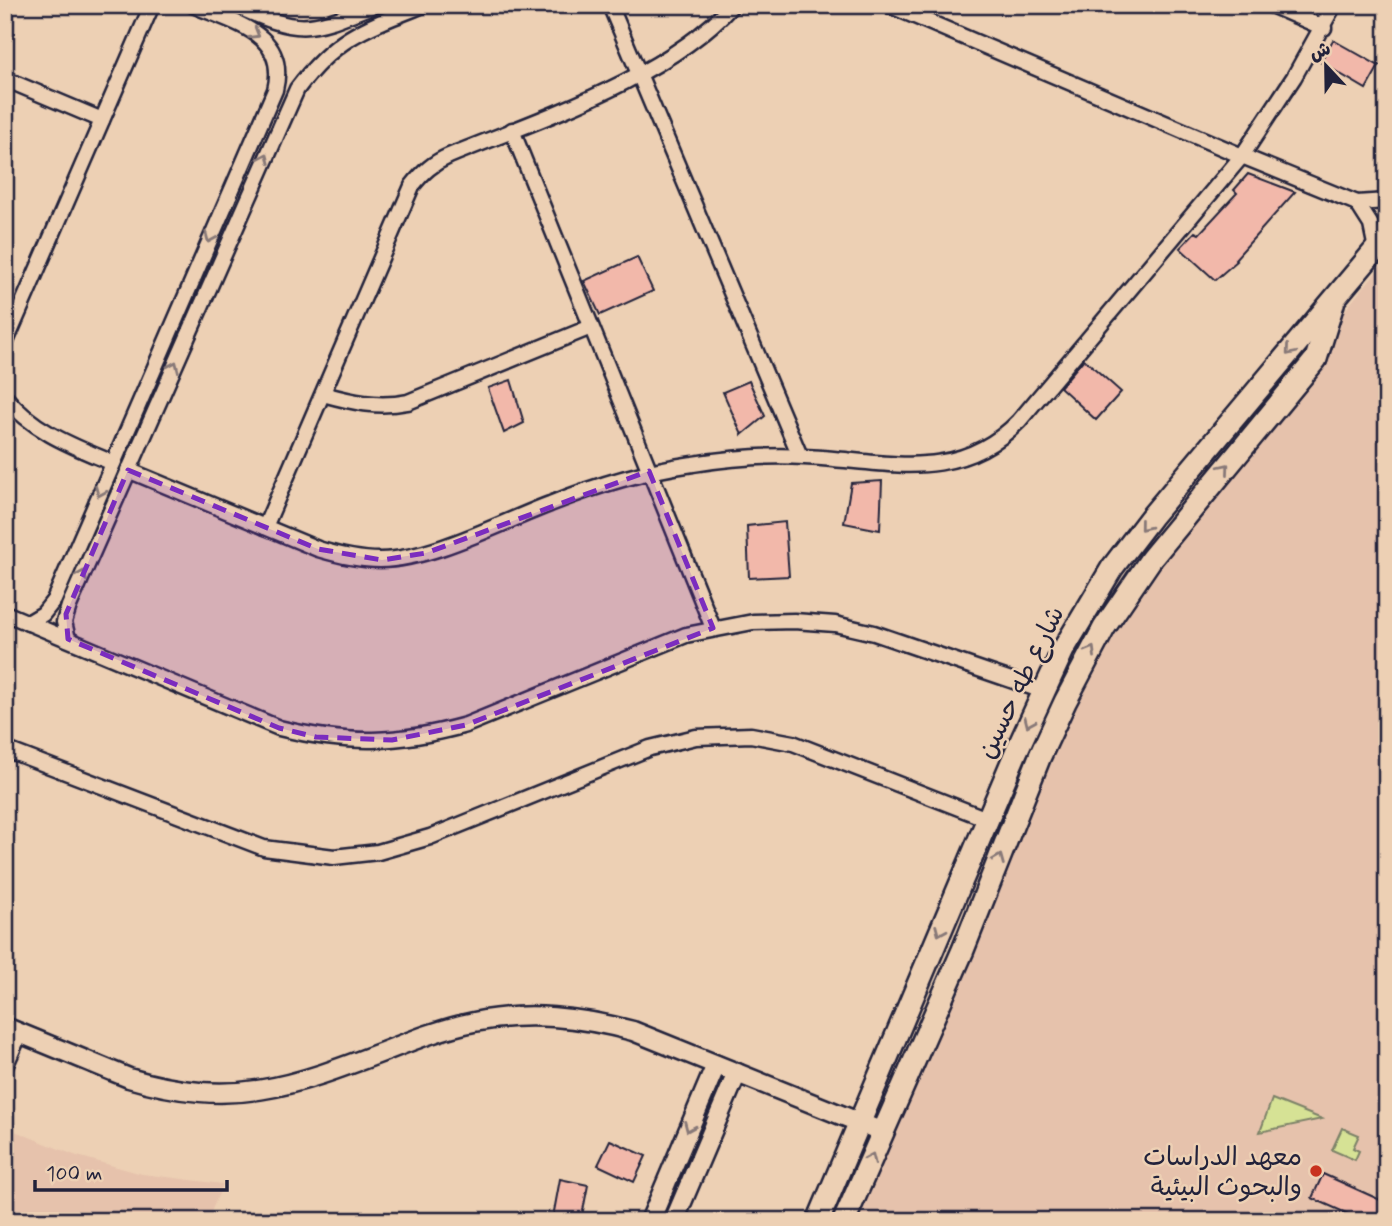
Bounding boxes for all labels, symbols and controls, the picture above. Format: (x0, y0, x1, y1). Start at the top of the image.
one-way arrow (247, 26, 260, 39)
north arrow (1290, 32, 1360, 102)
text: ش (1306, 36, 1335, 67)
one-way arrow (257, 153, 271, 165)
one-way arrow (205, 232, 219, 244)
one-way arrow (1286, 343, 1298, 356)
one-way arrow (165, 361, 179, 373)
one-way arrow (1217, 463, 1229, 476)
one-way arrow (95, 485, 109, 497)
one-way arrow (1140, 518, 1152, 531)
one-way arrow (74, 569, 88, 582)
street label: شارع طه حسين (970, 601, 1073, 765)
one-way arrow (1083, 646, 1096, 659)
one-way arrow (1023, 714, 1037, 727)
one-way arrow (991, 854, 1005, 866)
one-way arrow (934, 923, 948, 936)
one-way arrow (684, 1121, 698, 1133)
place label: معهد الدراسات والبحوث البيئية (1143, 1141, 1302, 1205)
scale bar (35, 1149, 228, 1193)
one-way arrow (863, 1153, 877, 1165)
text: 100 m (46, 1160, 102, 1188)
marker: معهد الدراسات والبحوث البيئية (1308, 1163, 1324, 1179)

